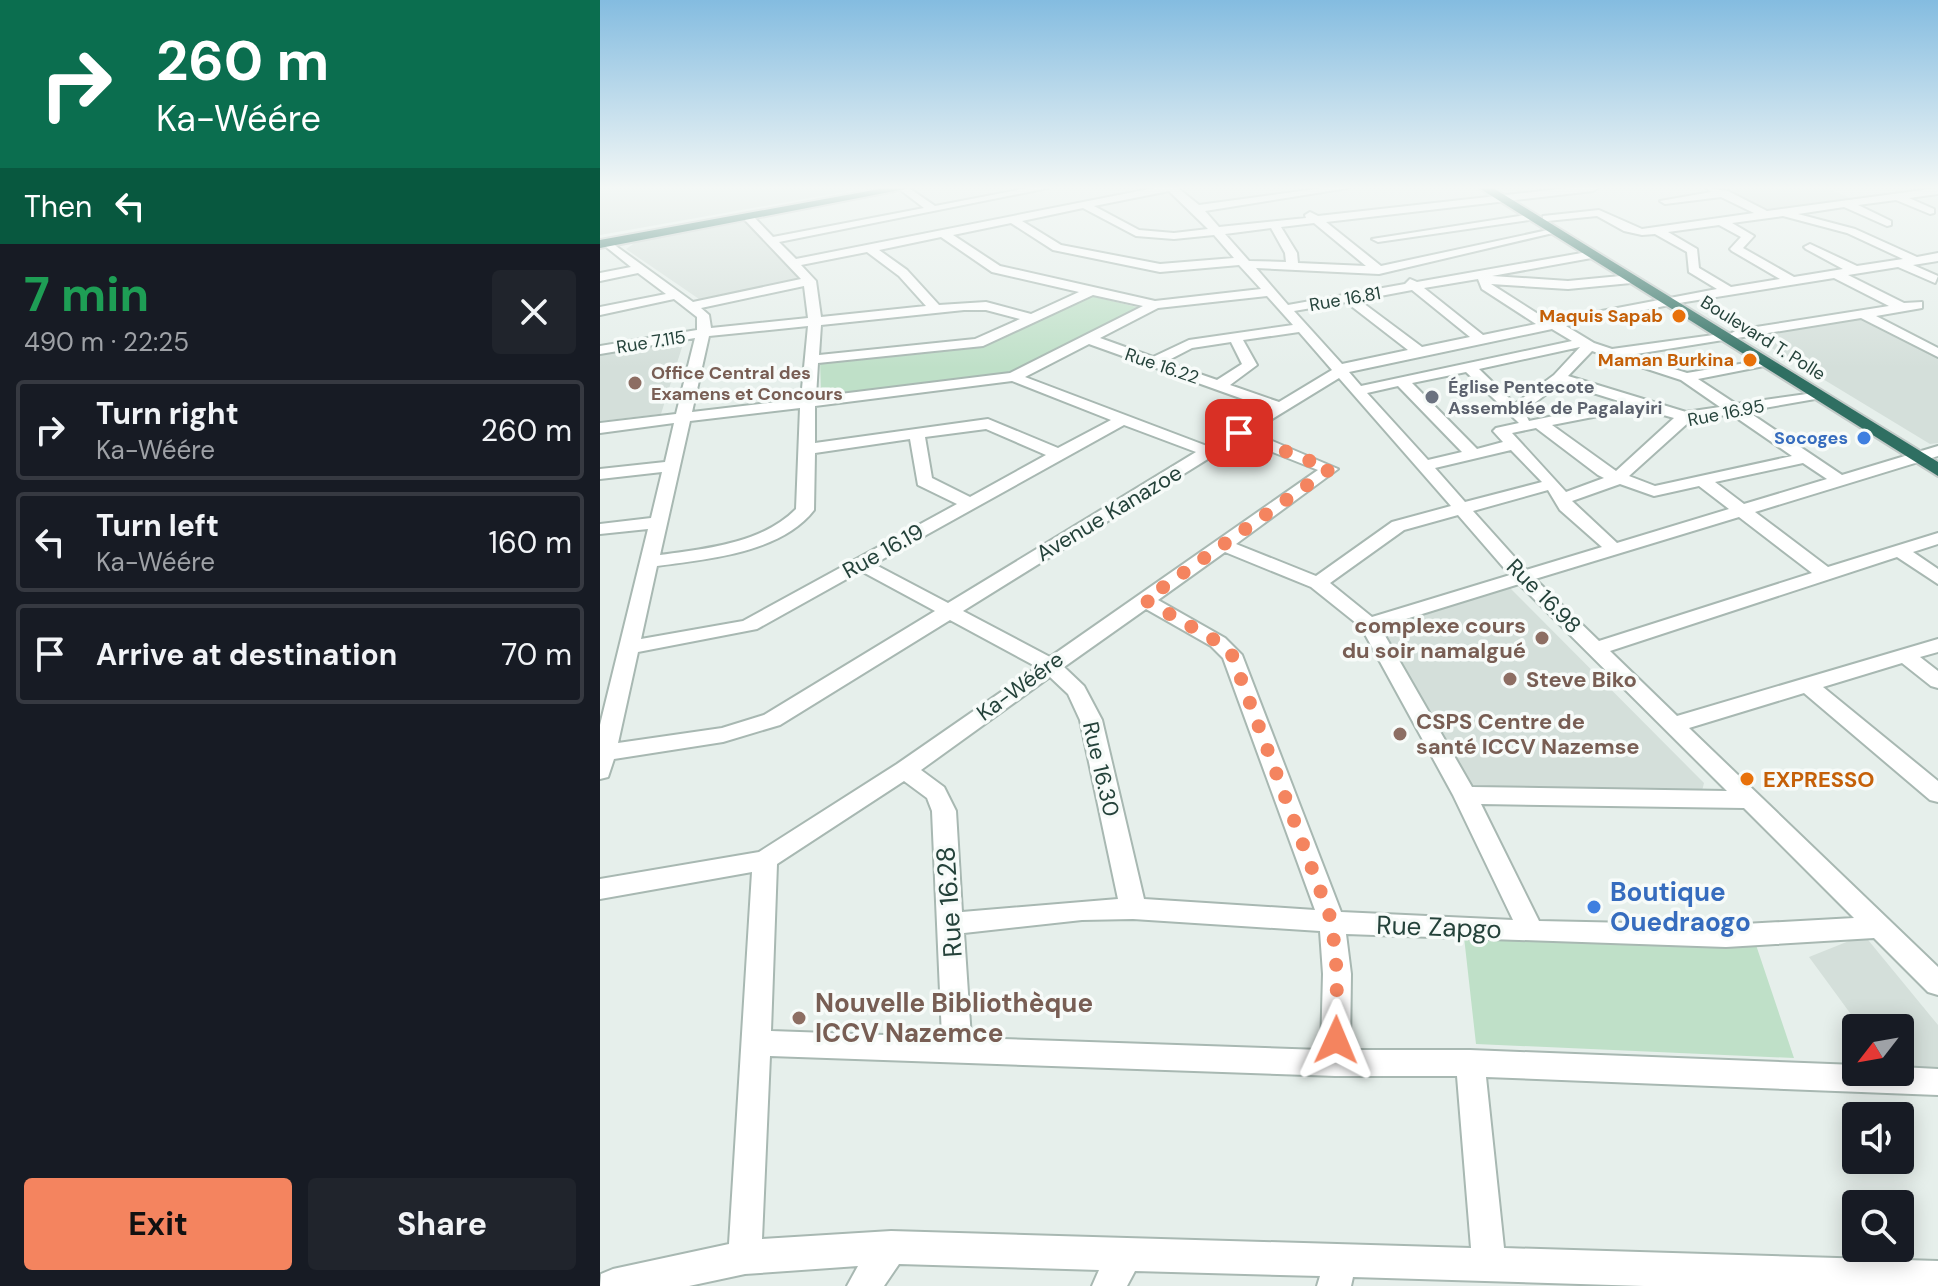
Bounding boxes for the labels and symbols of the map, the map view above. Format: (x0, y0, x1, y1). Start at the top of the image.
street label: Rue 16.81 (1307, 281, 1383, 317)
street label: Boulevard T. Polle (1696, 290, 1830, 386)
place label: Maquis Sapab (1539, 304, 1663, 328)
marker: Maquis Sapab (1670, 307, 1688, 325)
street label: Rue 7.115 (615, 325, 687, 359)
street label: Rue 16.22 (1122, 342, 1202, 390)
place label: Maman Burkina (1598, 348, 1734, 372)
marker: Maman Burkina (1741, 351, 1759, 369)
place label: Office Central des Examens et Concours (651, 361, 843, 406)
marker: Office Central des Examens et Concours (626, 374, 644, 392)
place label: Église Pentecote Assemblée de Pagalayiri (1448, 375, 1662, 420)
marker: Église Pentecote Assemblée de Pagalayiri (1423, 388, 1441, 406)
street label: Rue 16.95 (1686, 394, 1766, 432)
pin (1205, 399, 1273, 467)
place label: Socoges (1774, 426, 1848, 450)
marker: Socoges (1855, 429, 1873, 447)
street label: Avenue Kanazoe (1031, 458, 1187, 568)
street label: Rue 16.19 (837, 517, 929, 585)
street label: Rue 16.98 (1500, 552, 1588, 640)
place label: complexe cours du soir namalgué (1342, 611, 1526, 665)
marker: complexe cours du soir namalgué (1533, 629, 1551, 647)
street label: Ka-Wéére (971, 645, 1069, 727)
place label: Steve Biko (1526, 665, 1637, 694)
marker: Steve Biko (1501, 670, 1519, 688)
place label: CSPS Centre de santé ICCV Nazemse (1416, 707, 1640, 761)
street label: Rue 16.30 (1076, 719, 1126, 819)
marker: CSPS Centre de santé ICCV Nazemse (1391, 725, 1409, 743)
place label: EXPRESSO (1763, 765, 1875, 794)
marker: EXPRESSO (1738, 770, 1756, 788)
street label: Rue 16.28 (928, 845, 970, 959)
place label: Boutique Ouedraogo (1610, 875, 1751, 939)
marker: Boutique Ouedraogo (1585, 898, 1603, 916)
street label: Rue Zapgo (1376, 908, 1502, 946)
place label: Nouvelle Bibliothèque ICCV Nazemce (815, 986, 1093, 1050)
position arrow (1294, 998, 1378, 1082)
marker: Nouvelle Bibliothèque ICCV Nazemce (790, 1009, 808, 1027)
north arrow (1842, 1014, 1914, 1086)

